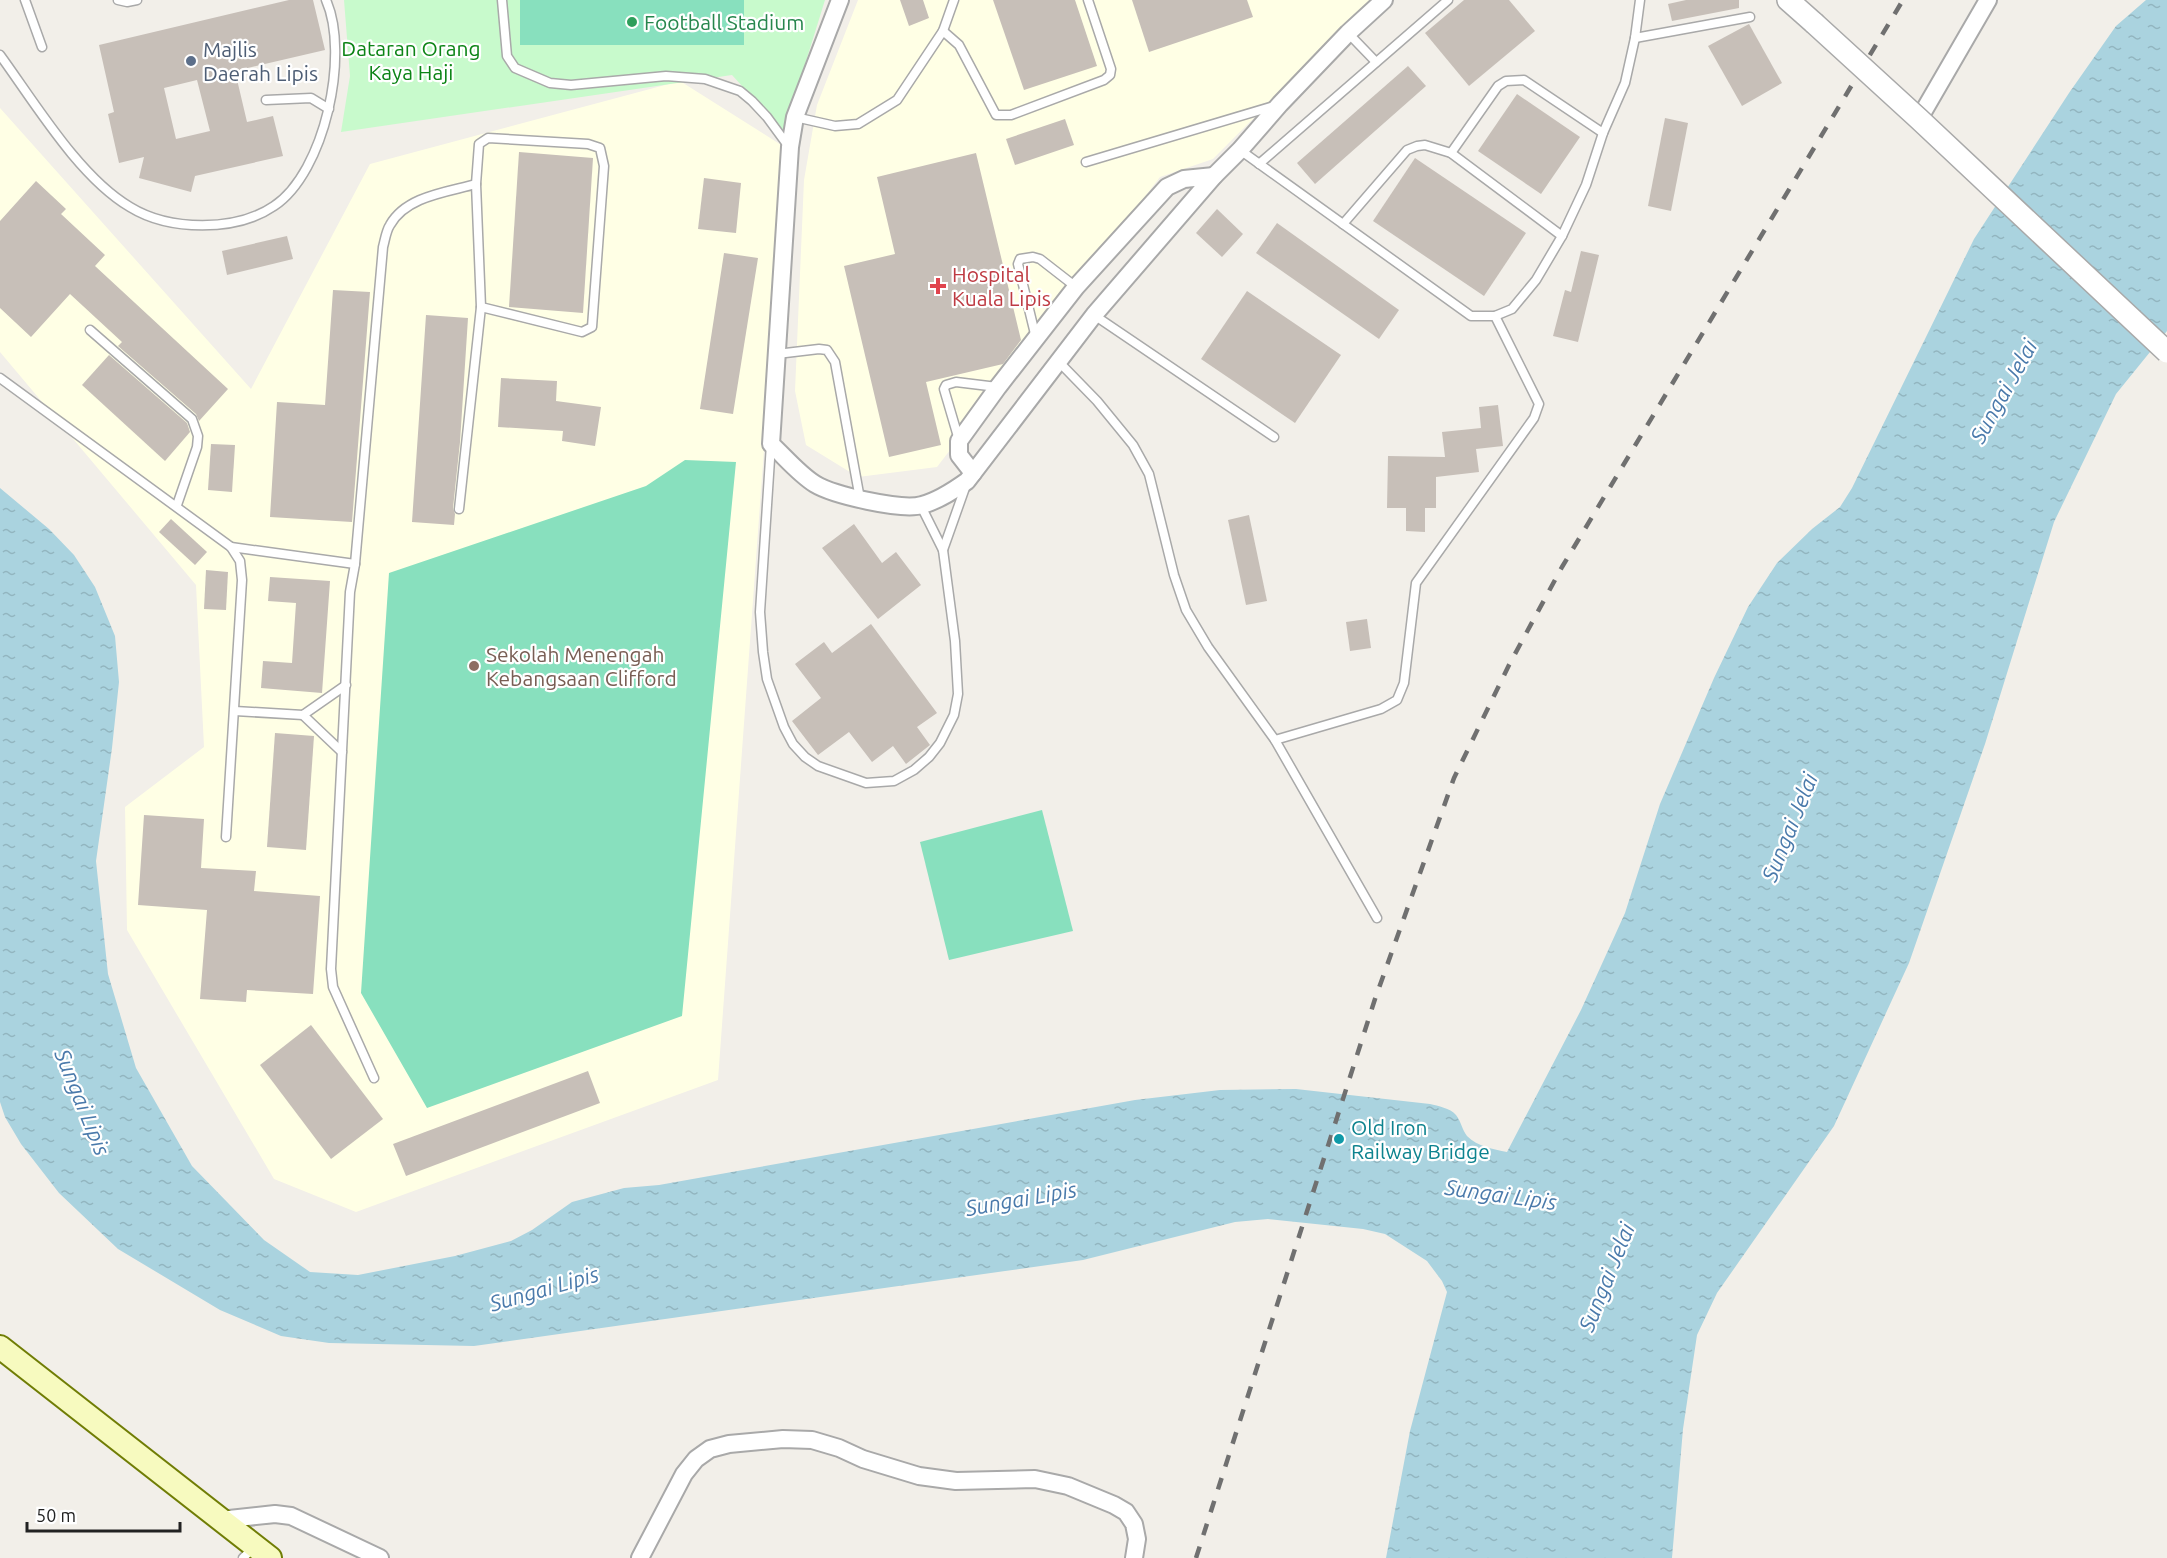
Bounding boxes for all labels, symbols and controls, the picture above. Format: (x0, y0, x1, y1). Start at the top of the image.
place label: Football Stadium (644, 10, 804, 34)
marker: Football Stadium (625, 15, 639, 29)
park label: Dataran Orang Kaya Haji (341, 36, 481, 84)
place label: Majlis Daerah Lipis (203, 37, 318, 85)
marker: Majlis Daerah Lipis (184, 54, 198, 68)
place label: Hospital Kuala Lipis (952, 262, 1051, 310)
marker: Hospital Kuala Lipis (929, 277, 947, 295)
water label: Sungai Jelai (1964, 334, 2042, 448)
place label: Sekolah Menengah Kebangsaan Clifford (486, 642, 677, 690)
marker: Sekolah Menengah Kebangsaan Clifford (467, 659, 481, 673)
water label: Sungai Jelai (1756, 768, 1823, 886)
water label: Sungai Lipis (50, 1044, 116, 1159)
place label: Old Iron Railway Bridge (1351, 1115, 1490, 1163)
marker: Old Iron Railway Bridge (1332, 1132, 1346, 1146)
water label: Sungai Lipis (1443, 1174, 1558, 1214)
water label: Sungai Lipis (962, 1176, 1079, 1220)
water label: Sungai Jelai (1573, 1218, 1640, 1336)
water label: Sungai Lipis (486, 1260, 602, 1316)
scale bar (27, 1495, 180, 1533)
text: 50 m (36, 1505, 76, 1525)

